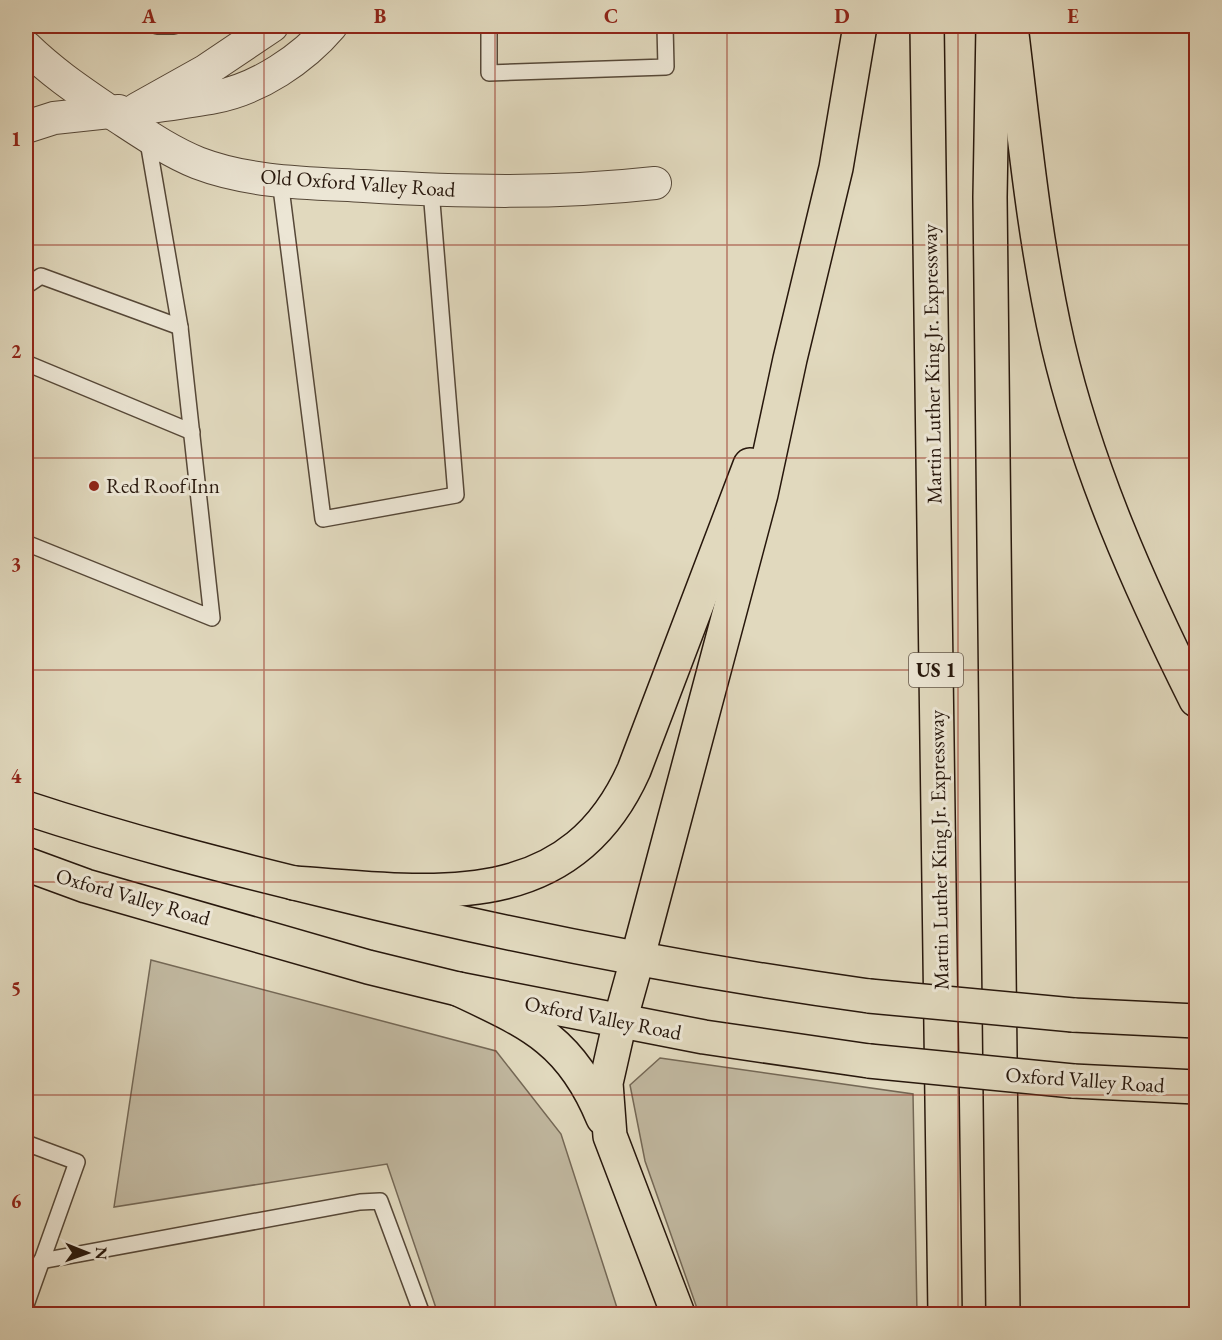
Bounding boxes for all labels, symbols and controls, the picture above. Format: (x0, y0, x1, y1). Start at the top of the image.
text: A (141, 3, 157, 29)
text: B (374, 3, 386, 29)
text: C (604, 3, 618, 29)
text: D (834, 3, 850, 29)
text: E (1067, 3, 1079, 29)
text: 1 (11, 126, 21, 152)
street label: Old Oxford Valley Road (260, 162, 457, 203)
street label: Martin Luther King Jr. Expressway (916, 223, 947, 504)
text: 2 (11, 338, 22, 364)
place label: Red Roof Inn (106, 472, 220, 499)
marker: Red Roof Inn (87, 479, 101, 493)
text: 3 (11, 551, 21, 577)
road number: US 1 (909, 653, 963, 687)
street label: Martin Luther King Jr. Expressway (923, 709, 954, 990)
text: 4 (11, 763, 22, 789)
street label: Oxford Valley Road (53, 862, 214, 932)
text: 5 (11, 975, 21, 1001)
street label: Oxford Valley Road (522, 989, 684, 1046)
street label: Oxford Valley Road (1005, 1060, 1166, 1099)
text: 6 (11, 1188, 22, 1214)
north arrow (57, 1223, 117, 1283)
text: N (91, 1247, 112, 1260)

